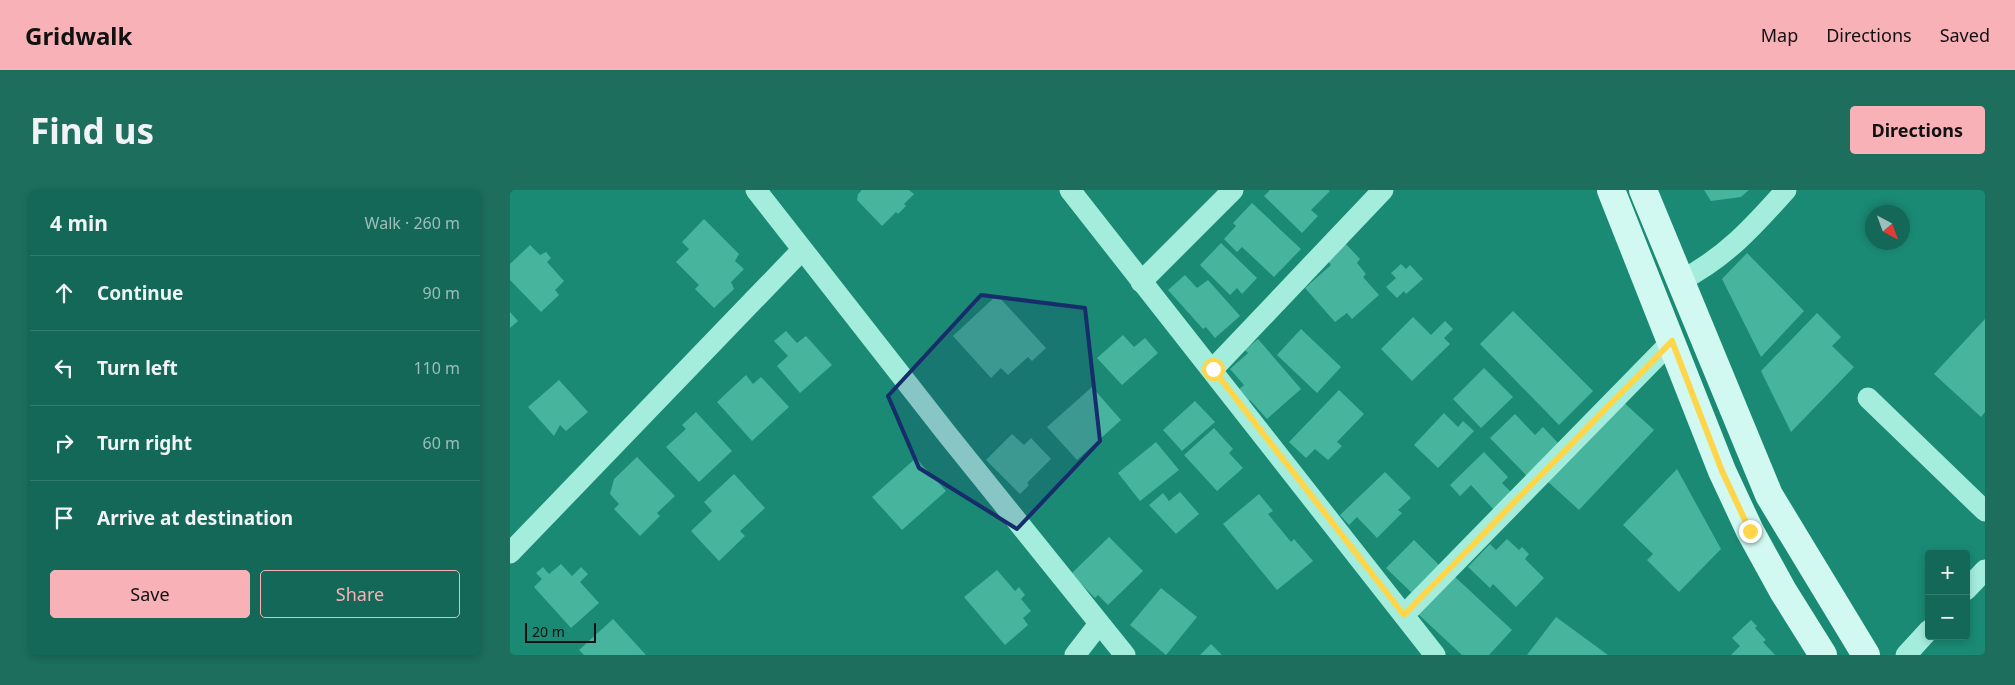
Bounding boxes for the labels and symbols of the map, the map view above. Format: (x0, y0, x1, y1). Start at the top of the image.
north arrow (1865, 205, 1910, 250)
route start (1202, 358, 1225, 381)
route end (1739, 520, 1762, 543)
scale bar (525, 620, 596, 643)

